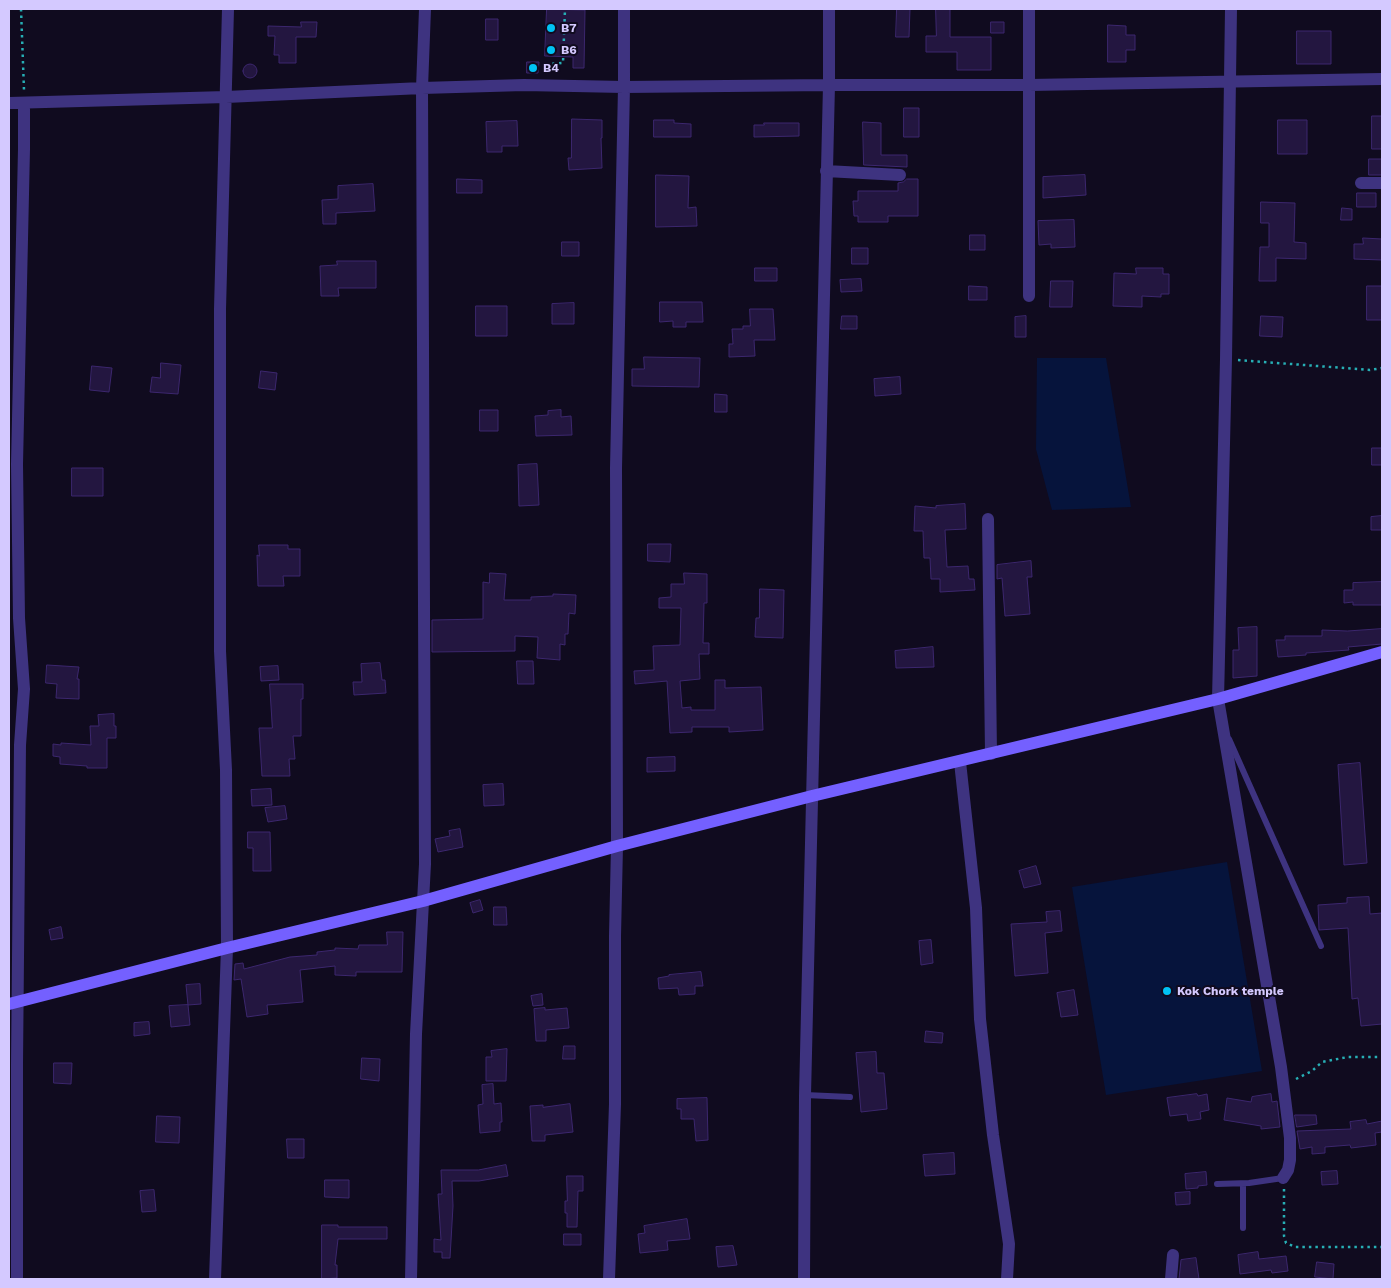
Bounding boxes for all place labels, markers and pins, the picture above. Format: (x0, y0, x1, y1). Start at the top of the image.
place label: B7 (561, 21, 577, 35)
marker: B7 (545, 22, 557, 34)
place label: B6 (561, 43, 577, 57)
marker: B6 (545, 44, 557, 56)
place label: B4 (543, 61, 559, 75)
marker: B4 (527, 62, 539, 74)
place label: Kok Chork temple (1177, 984, 1284, 998)
marker: Kok Chork temple (1161, 985, 1173, 997)

